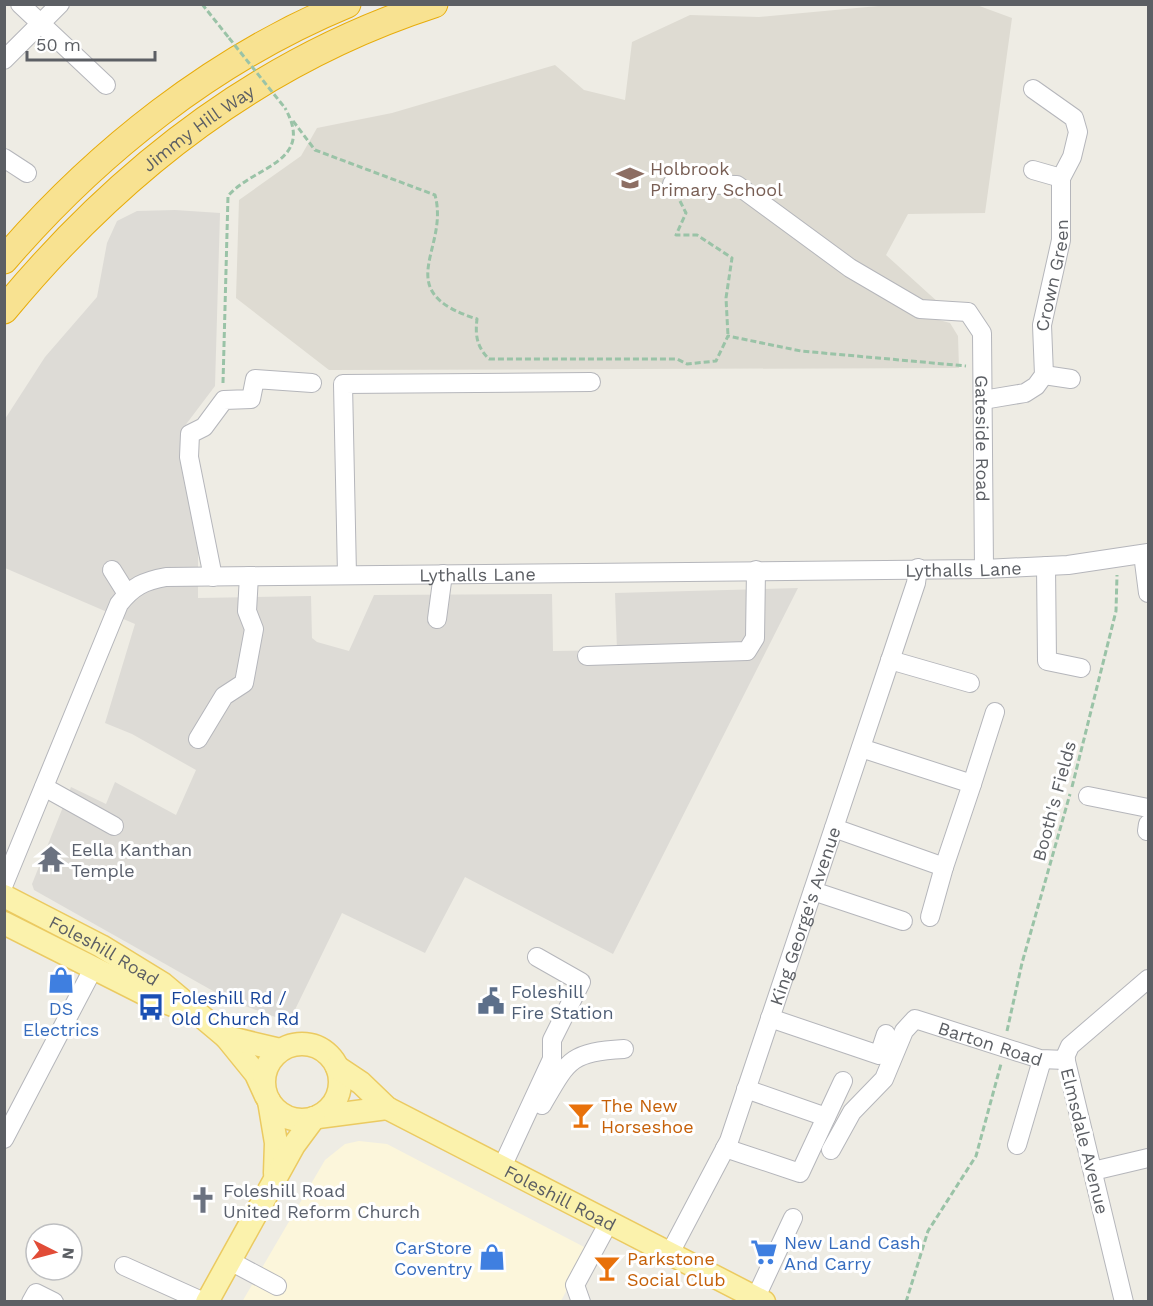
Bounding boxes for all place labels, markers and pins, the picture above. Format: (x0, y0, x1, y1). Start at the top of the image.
place label: Holbrook Primary School (650, 158, 783, 200)
school or university icon: Holbrook Primary School (615, 163, 645, 193)
place label: Eella Kanthan Temple (71, 839, 192, 881)
temple icon: Eella Kanthan Temple (36, 844, 66, 874)
shop icon: DS Electrics (46, 965, 76, 995)
place label: Foleshill Fire Station (511, 981, 614, 1023)
public building icon: Foleshill Fire Station (476, 986, 506, 1016)
place label: Foleshill Rd / Old Church Rd (171, 987, 299, 1029)
bus stop icon: Foleshill Rd / Old Church Rd (136, 992, 166, 1022)
place label: DS Electrics (23, 998, 99, 1040)
place label: The New Horseshoe (601, 1095, 694, 1137)
bar icon: The New Horseshoe (566, 1100, 596, 1130)
place label: Foleshill Road United Reform Church (223, 1180, 420, 1222)
church icon: Foleshill Road United Reform Church (188, 1185, 218, 1215)
place label: New Land Cash And Carry (784, 1232, 921, 1274)
place label: CarStore Coventry (394, 1237, 473, 1279)
supermarket icon: New Land Cash And Carry (749, 1237, 779, 1267)
shop icon: CarStore Coventry (477, 1242, 507, 1272)
place label: Parkstone Social Club (627, 1248, 726, 1290)
bar icon: Parkstone Social Club (592, 1253, 622, 1283)

